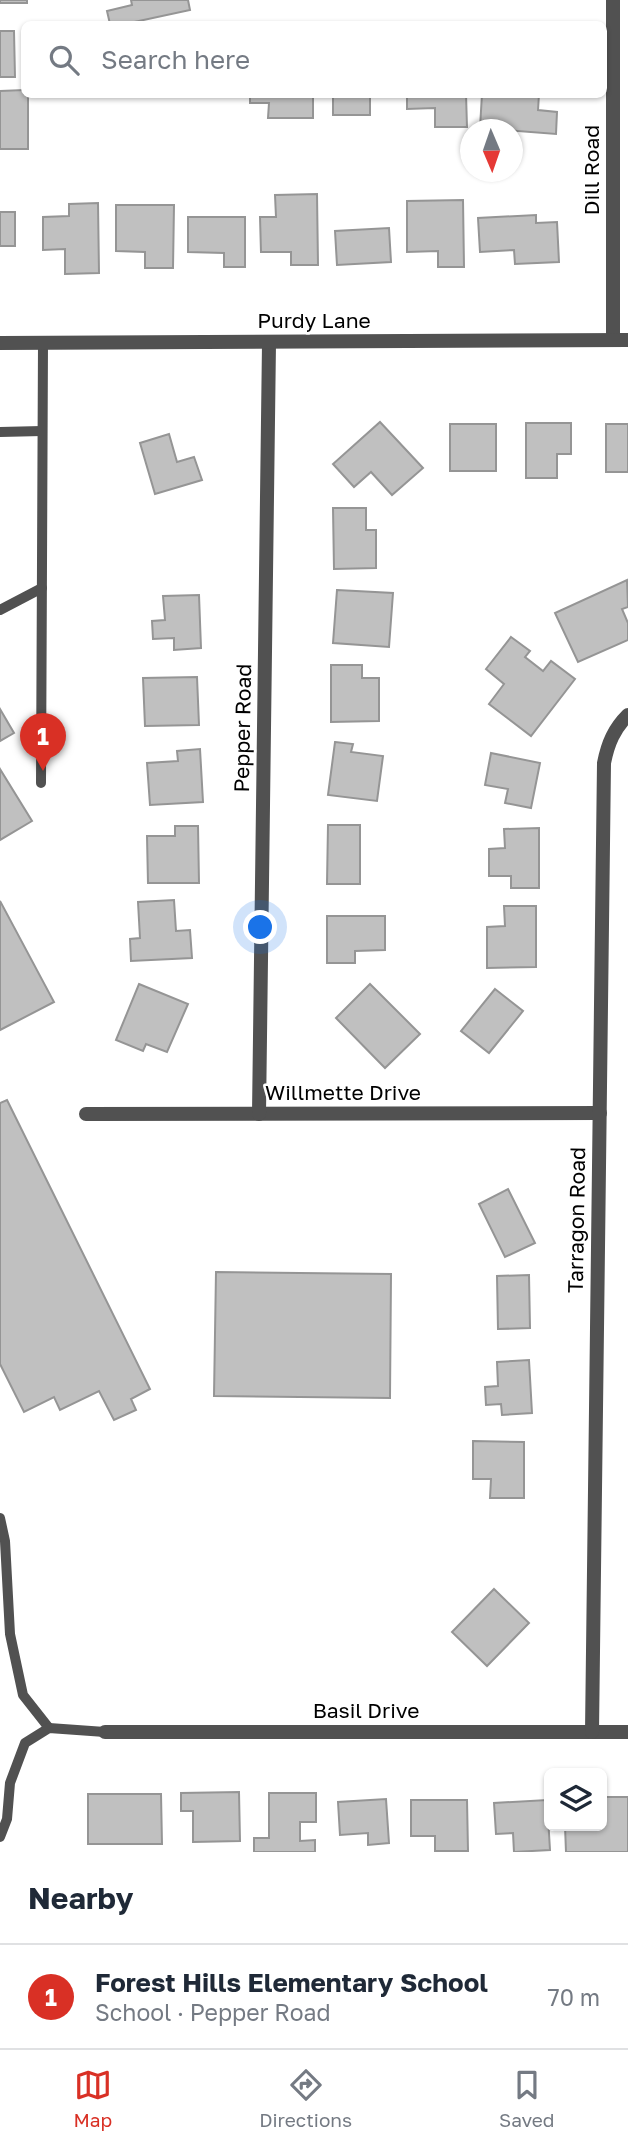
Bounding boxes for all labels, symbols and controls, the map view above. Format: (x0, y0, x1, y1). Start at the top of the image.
search box (21, 21, 607, 98)
icon: search (45, 41, 83, 79)
text: Search here (101, 44, 250, 75)
north arrow (460, 119, 523, 182)
street label: Dill Road (578, 125, 604, 215)
street label: Purdy Lane (257, 307, 371, 333)
street label: Pepper Road (228, 663, 256, 793)
pin: 1 (20, 713, 66, 771)
your location (243, 910, 277, 944)
street label: Willmette Drive (265, 1079, 421, 1105)
street label: Tarragon Road (562, 1147, 590, 1293)
street label: Basil Drive (313, 1697, 419, 1723)
map controls (544, 1768, 607, 1831)
button: layers (544, 1768, 607, 1831)
text: Nearby (28, 1880, 133, 1916)
text: Forest Hills Elementary School (95, 1967, 488, 1998)
text: 1 (45, 1983, 57, 2011)
text: 70 m (547, 1983, 600, 2011)
text: School · Pepper Road (95, 1998, 331, 2026)
tab: Map (73, 2066, 112, 2131)
tab: Directions (259, 2066, 352, 2131)
tab: Saved (499, 2066, 555, 2131)

